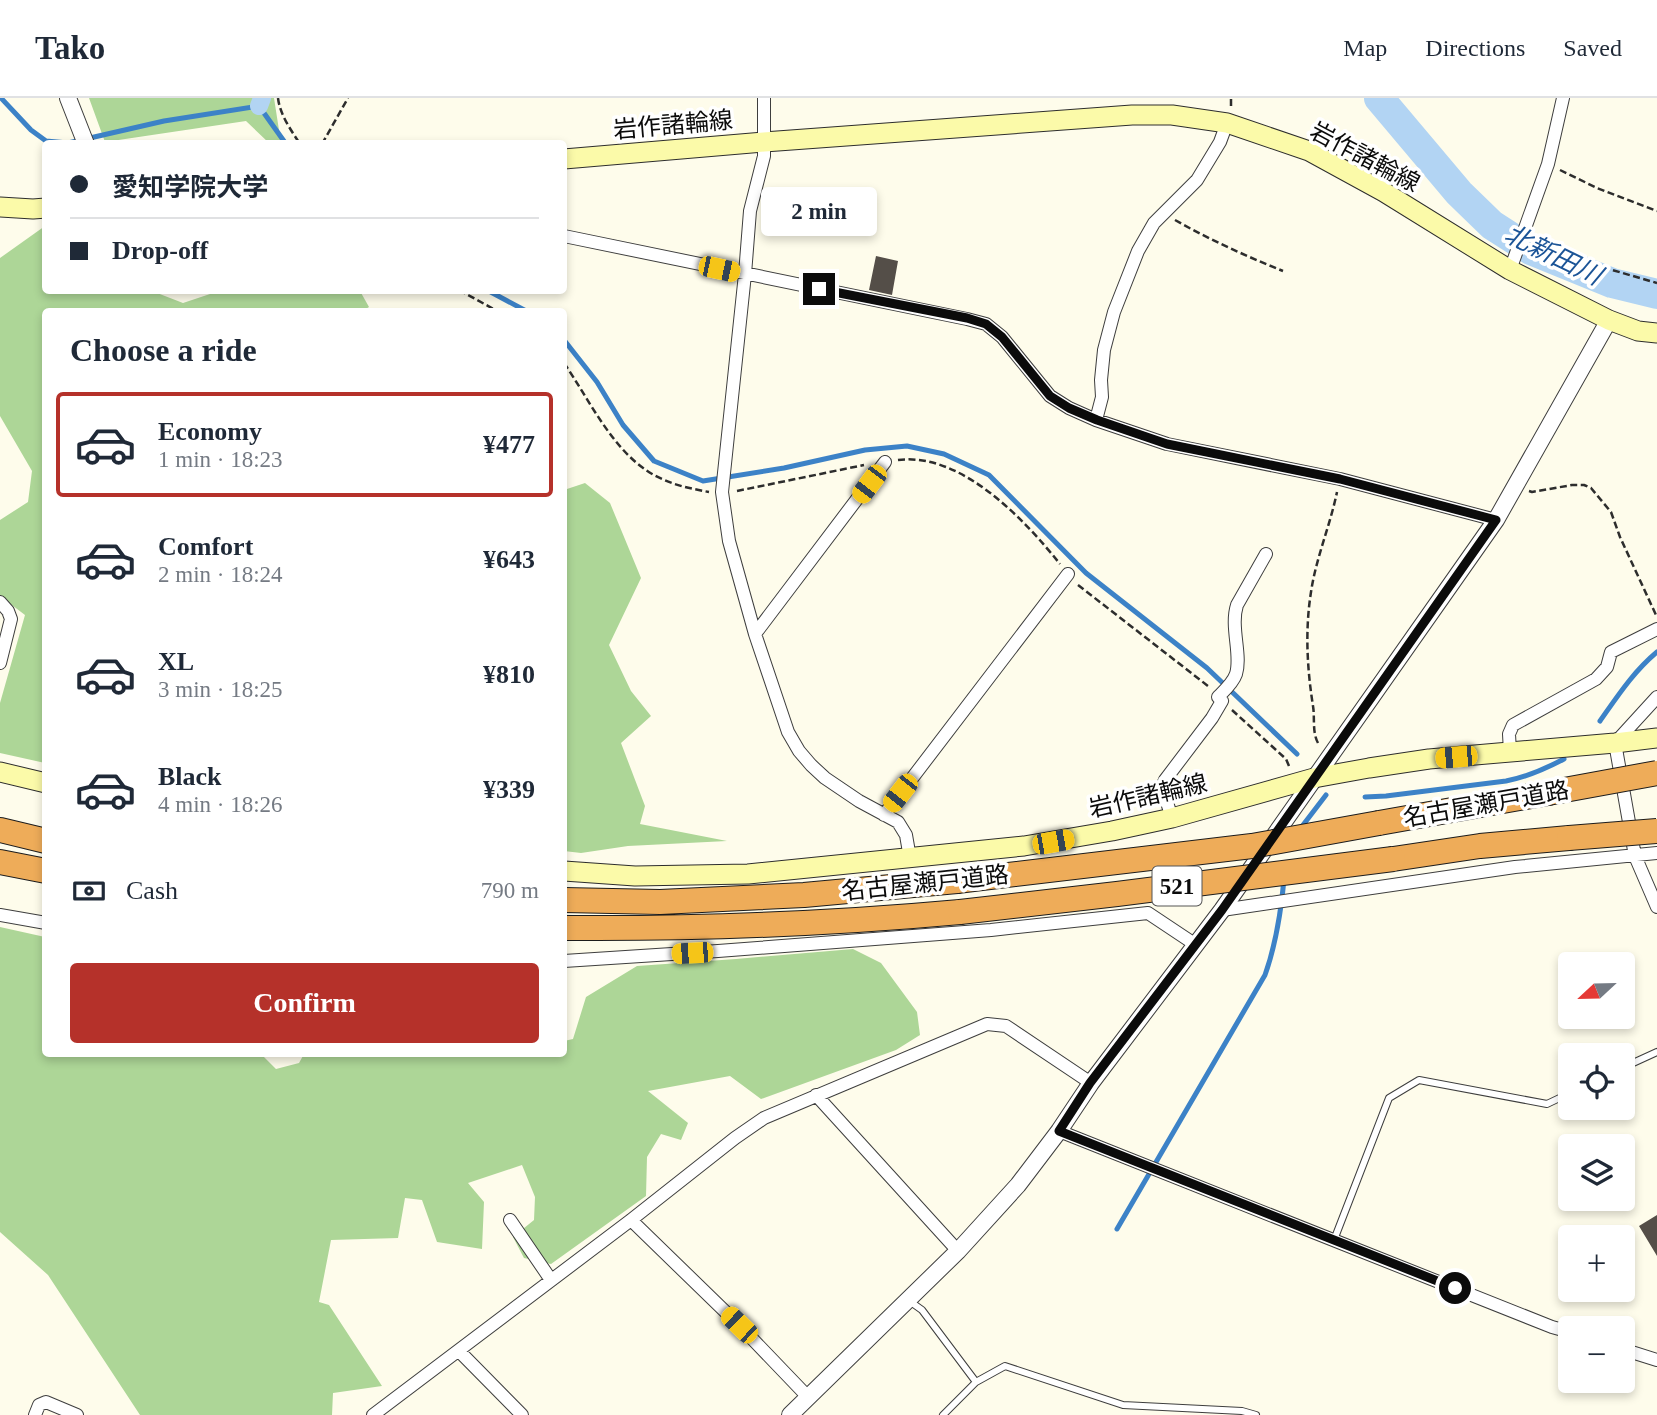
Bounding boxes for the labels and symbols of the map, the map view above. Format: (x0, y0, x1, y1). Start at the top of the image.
street label: 岩作諸輪線 (612, 107, 734, 143)
street label: 岩作諸輪線 (1306, 117, 1424, 197)
callout: 2 min (761, 188, 877, 236)
water label: 北新田川 (1500, 219, 1609, 292)
car (697, 254, 742, 284)
route end (803, 273, 835, 305)
car (848, 461, 891, 507)
car (1435, 745, 1478, 769)
car (879, 770, 922, 816)
street label: 岩作諸輪線 (1087, 770, 1209, 822)
street label: 名古屋瀬戸道路 (1401, 777, 1571, 831)
car (1031, 828, 1076, 856)
street label: 名古屋瀬戸道路 (840, 861, 1010, 905)
road number: 521 (1152, 866, 1202, 906)
car (671, 941, 714, 965)
north arrow (1558, 952, 1634, 1029)
route start (1439, 1272, 1471, 1304)
car (717, 1303, 762, 1347)

